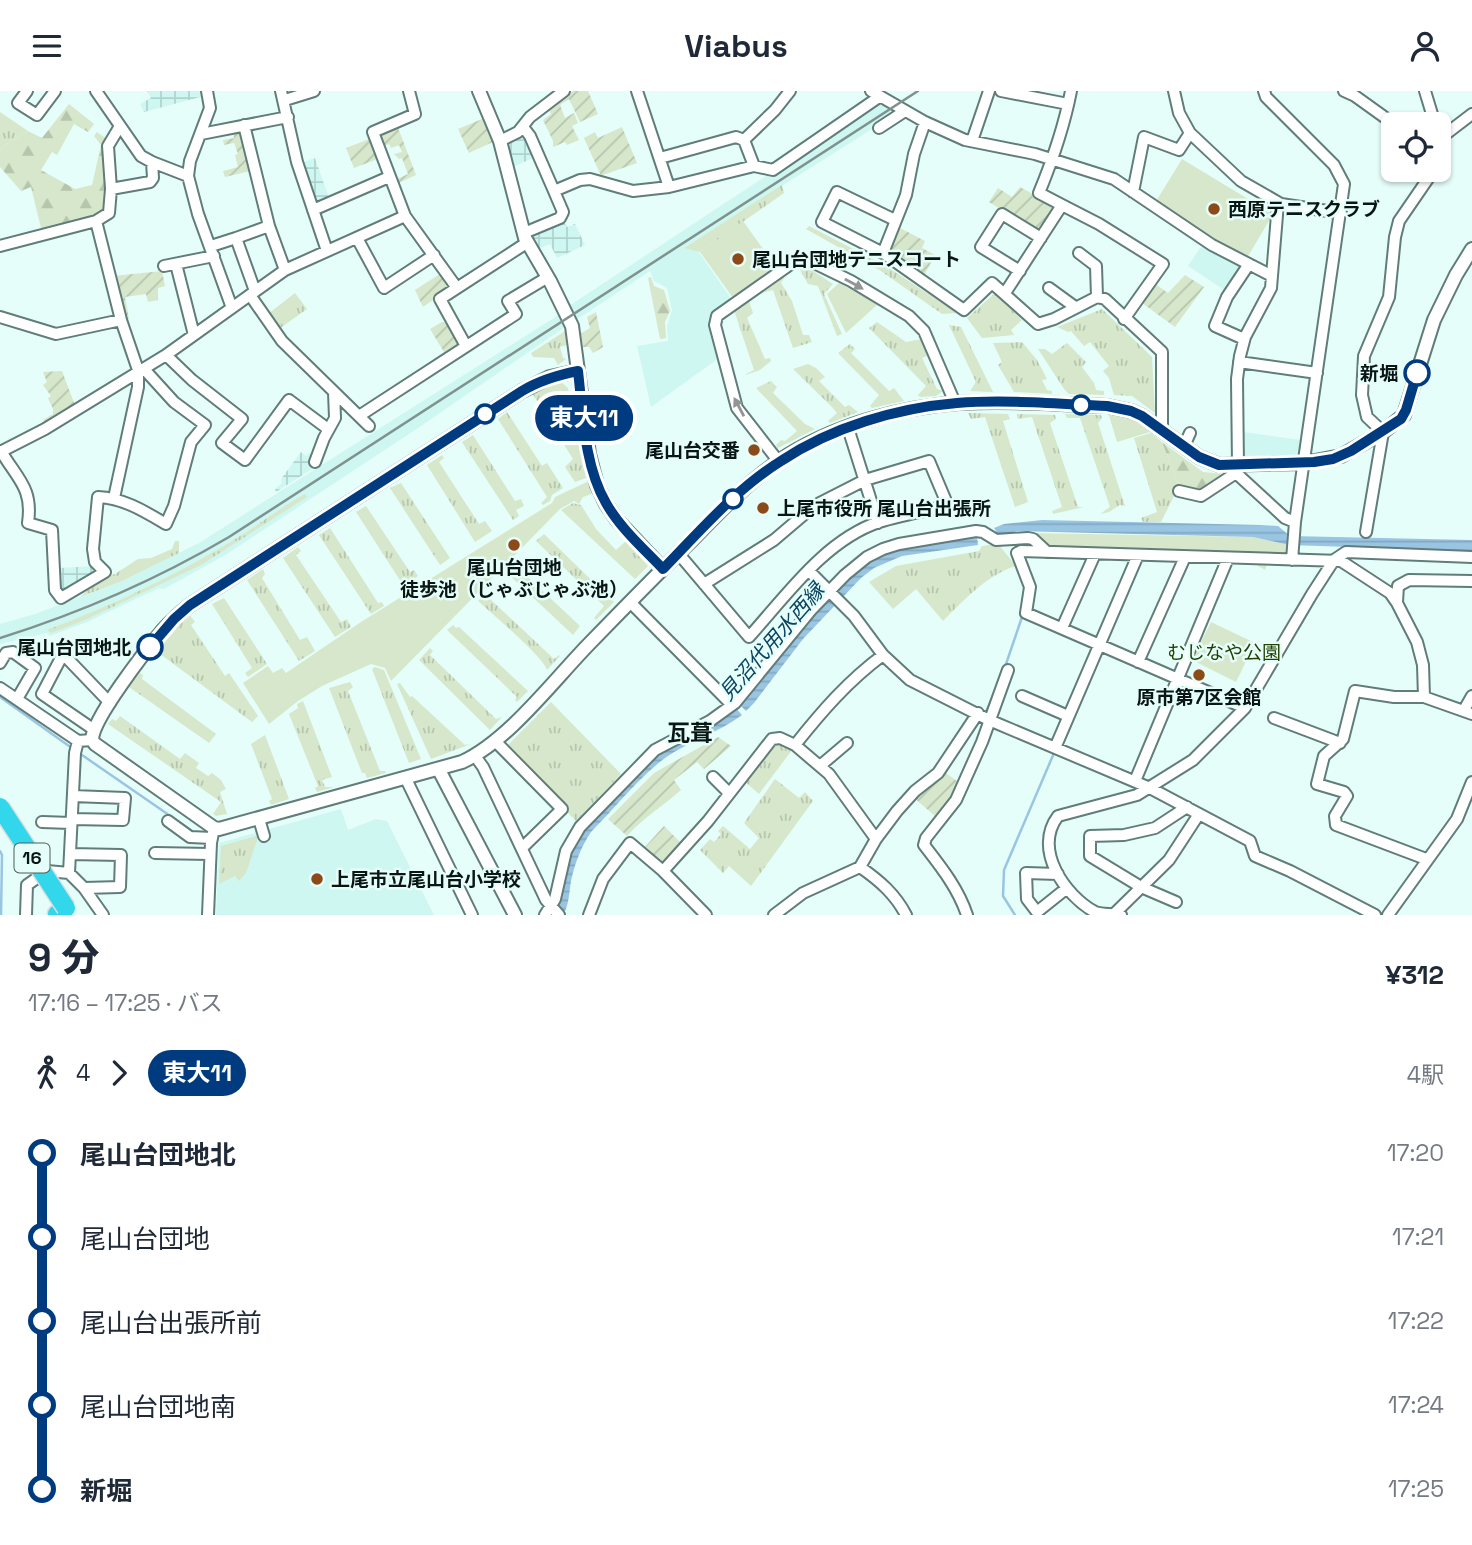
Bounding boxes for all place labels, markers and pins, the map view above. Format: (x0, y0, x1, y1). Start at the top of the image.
place label: 西原テニスクラブ (1228, 197, 1380, 222)
marker: 西原テニスクラブ (1206, 201, 1222, 217)
place label: 尾山台団地テニスコート (752, 247, 961, 272)
marker: 尾山台団地テニスコート (730, 251, 746, 267)
marker: 新堀 (1404, 360, 1430, 386)
place label: 新堀 (1360, 361, 1398, 386)
unlabelled marker (1071, 395, 1091, 415)
unlabelled marker (475, 404, 495, 424)
place label: 尾山台交番 (645, 438, 740, 463)
marker: 尾山台交番 (746, 442, 762, 458)
unlabelled marker (723, 489, 743, 509)
place label: 上尾市役所 尾山台出張所 (777, 496, 991, 521)
marker: 上尾市役所 尾山台出張所 (755, 500, 771, 516)
marker: 尾山台団地 徒歩池（じゃぶじゃぶ池） (506, 537, 522, 553)
place label: 尾山台団地 徒歩池（じゃぶじゃぶ池） (400, 555, 628, 602)
marker: 尾山台団地北 (137, 634, 163, 660)
place label: 尾山台団地北 (17, 635, 131, 660)
marker: 原市第7区会館 (1191, 667, 1207, 683)
place label: 原市第7区会館 (1137, 685, 1261, 710)
place label: 上尾市立尾山台小学校 (331, 867, 521, 892)
marker: 上尾市立尾山台小学校 (309, 871, 325, 887)

